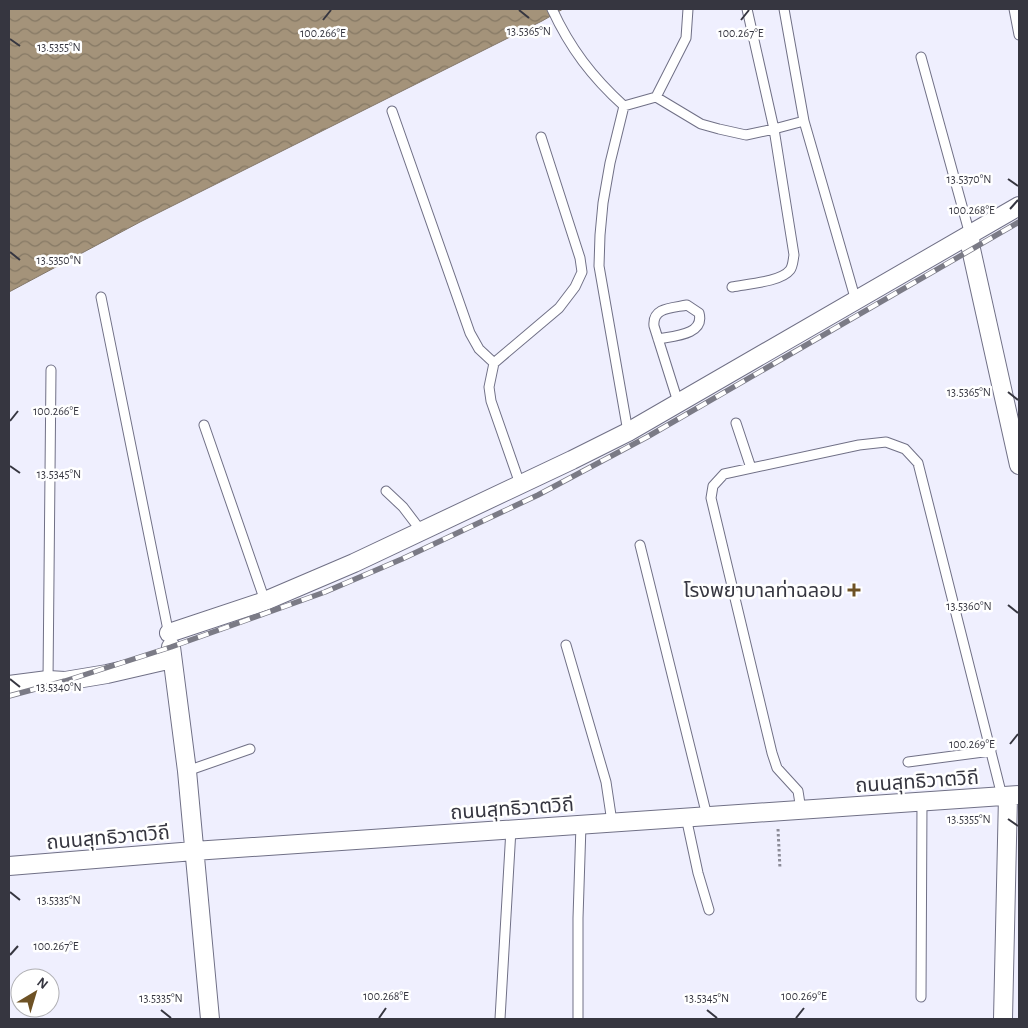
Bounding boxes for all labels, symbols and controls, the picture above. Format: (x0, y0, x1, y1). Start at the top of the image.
text: 13.5365°N (507, 25, 551, 37)
text: 100.266°E (300, 27, 346, 39)
text: 100.267°E (719, 27, 764, 39)
text: 13.5355°N (37, 41, 81, 53)
text: 13.5370°N (947, 173, 991, 185)
text: 100.268°E (949, 204, 995, 216)
text: 13.5350°N (37, 254, 81, 266)
text: 13.5365°N (947, 386, 991, 398)
text: 100.266°E (33, 405, 79, 417)
text: 13.5345°N (37, 468, 81, 480)
place label: โรงพยาบาลท่าฉลอม (683, 579, 843, 601)
marker: โรงพยาบาลท่าฉลอม (847, 583, 861, 597)
text: 13.5360°N (946, 600, 992, 612)
text: 13.5340°N (36, 681, 82, 693)
text: 100.269°E (949, 738, 995, 750)
street label: ถนนสุทธิวาตวิถี (855, 768, 979, 797)
street label: ถนนสุทธิวาตวิถี (450, 795, 574, 824)
text: 13.5355°N (947, 813, 991, 825)
street label: ถนนสุทธิวาตวิถี (46, 823, 171, 854)
text: 13.5335°N (37, 894, 81, 906)
text: 100.267°E (34, 940, 79, 952)
north arrow (10, 968, 60, 1018)
text: N (34, 975, 51, 992)
text: 100.268°E (363, 990, 409, 1002)
text: 100.269°E (781, 990, 827, 1002)
text: 13.5335°N (139, 992, 183, 1004)
text: 13.5345°N (685, 992, 729, 1004)

